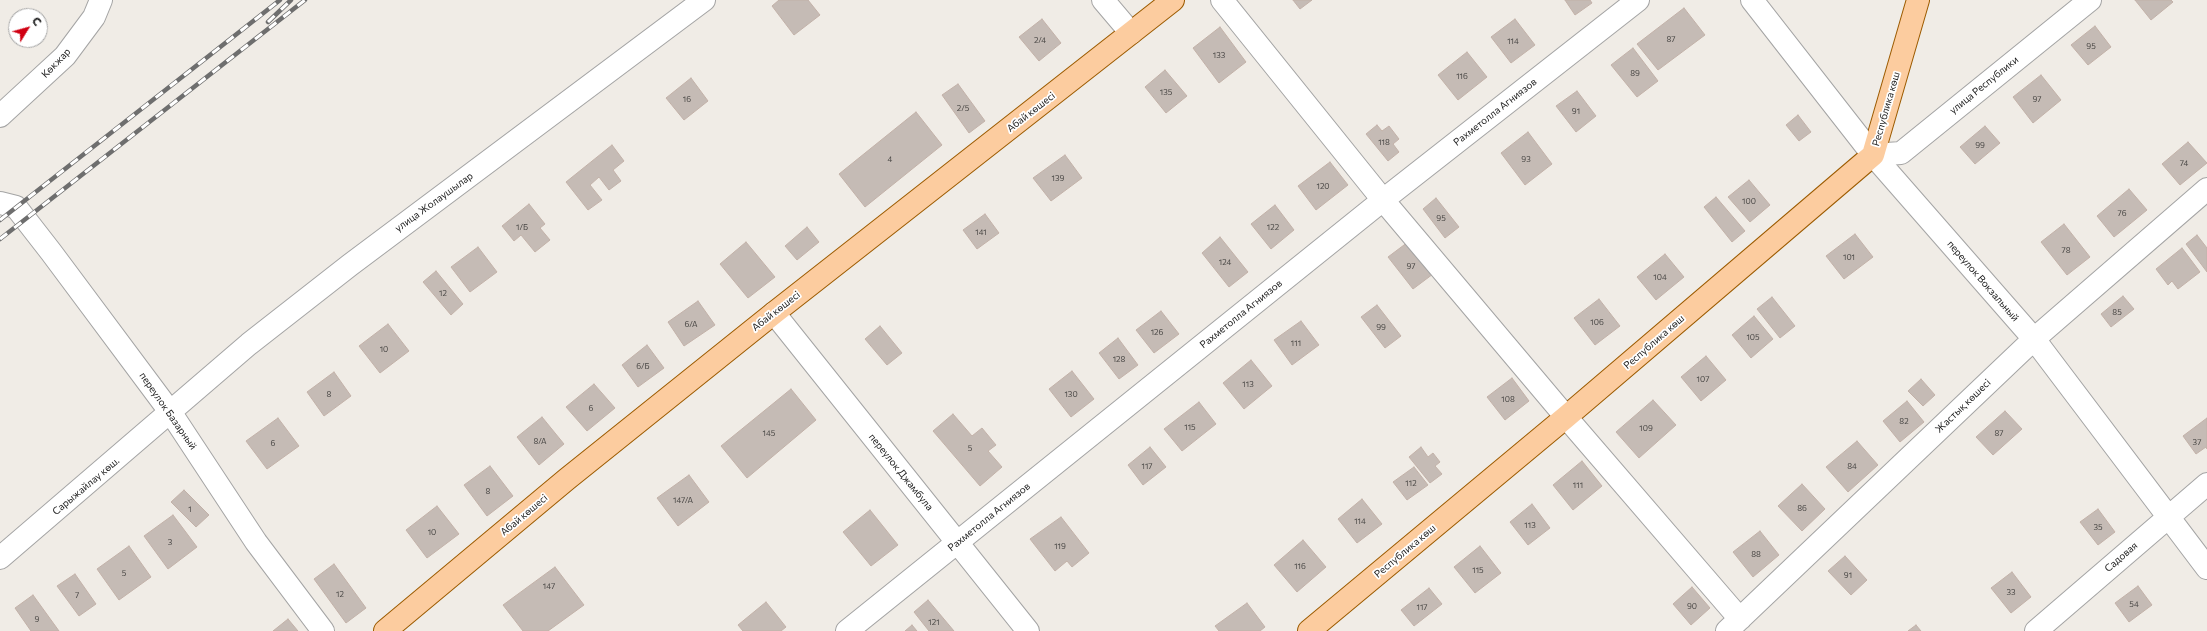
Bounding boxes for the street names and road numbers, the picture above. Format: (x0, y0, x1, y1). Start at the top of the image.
street label: Көкжар (39, 46, 73, 80)
street label: улица Республики (1947, 54, 2021, 116)
street label: Республика көш (1870, 71, 1902, 147)
street label: Рахметолла Агниязов (1451, 76, 1539, 148)
street label: Абай көшесі (1005, 89, 1057, 135)
street label: улица Жолаушылар (393, 170, 475, 234)
street label: переулок Вокзальный (1945, 238, 2021, 324)
street label: Рахметолла Агниязов (1197, 277, 1285, 351)
street label: Абай көшесі (750, 288, 802, 334)
street label: Республика көш (1621, 312, 1687, 372)
street label: переулок Базарный (137, 370, 199, 452)
street label: Жастық көшесі (1933, 377, 1993, 435)
street label: переулок Джамбула (866, 431, 936, 513)
street label: Сарыжайлау көш. (50, 455, 122, 517)
street label: Рахметолла Агниязов (945, 480, 1033, 554)
street label: Абай көшесі (498, 492, 550, 538)
street label: Республика көш (1372, 522, 1438, 580)
street label: Садовая (2102, 539, 2140, 575)

